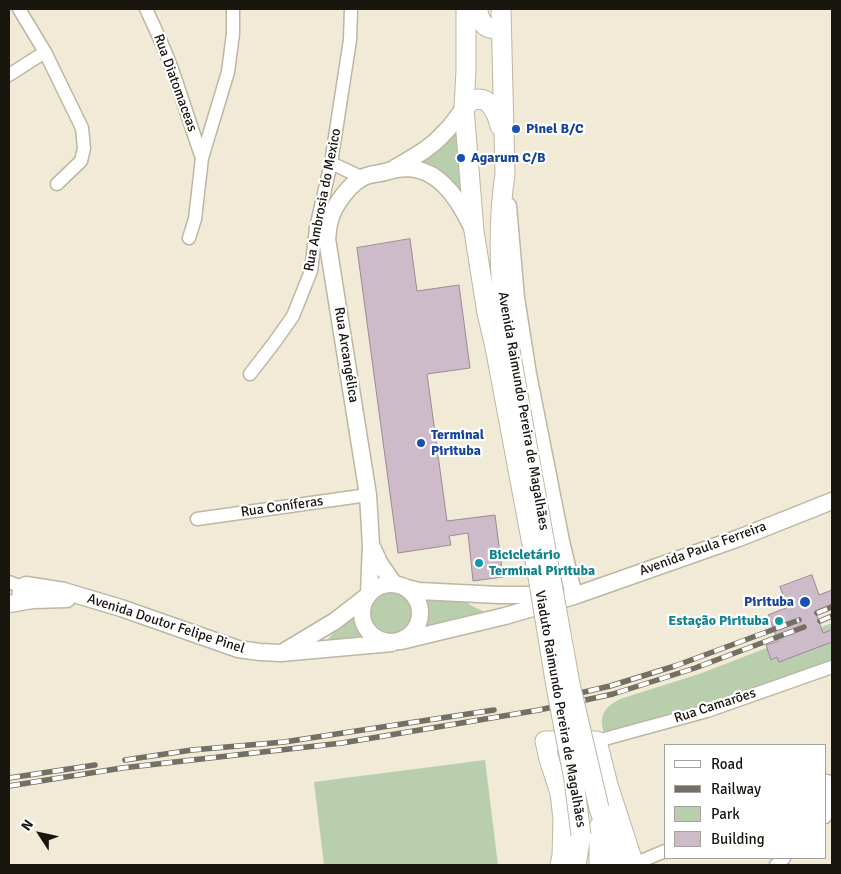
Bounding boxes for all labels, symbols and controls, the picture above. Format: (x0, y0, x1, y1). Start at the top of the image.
street label: Rua Diatomaceas (150, 32, 200, 134)
place label: Pinel B/C (526, 121, 584, 137)
marker: Pinel B/C (510, 123, 522, 135)
street label: Rua Ambrosia do Mexico (301, 127, 345, 273)
place label: Agarum C/B (471, 150, 546, 166)
marker: Agarum C/B (455, 152, 467, 164)
street label: Avenida Raimundo Pereira de Magalhães (494, 291, 552, 531)
street label: Rua Arcangélica (330, 306, 362, 404)
place label: Terminal Pirituba (431, 427, 484, 460)
marker: Terminal Pirituba (415, 437, 427, 449)
street label: Rua Coníferas (240, 493, 324, 521)
street label: Avenida Paula Ferreira (637, 518, 769, 580)
place label: Bicicletário Terminal Pirituba (489, 547, 595, 580)
marker: Bicicletário Terminal Pirituba (473, 557, 485, 569)
street label: Viaduto Raimundo Pereira de Magalhães (531, 589, 589, 829)
street label: Avenida Doutor Felipe Pinel (85, 591, 247, 657)
place label: Pirituba (744, 594, 794, 610)
marker: Pirituba (798, 595, 812, 609)
place label: Estação Pirituba (668, 613, 769, 629)
marker: Estação Pirituba (773, 615, 785, 627)
street label: Rua Camarões (672, 685, 758, 727)
legend (664, 744, 826, 859)
text: Road (711, 755, 743, 773)
text: Railway (711, 780, 761, 798)
text: Park (711, 805, 740, 823)
north arrow (15, 809, 65, 859)
text: N (18, 816, 37, 834)
text: Building (711, 830, 765, 848)

